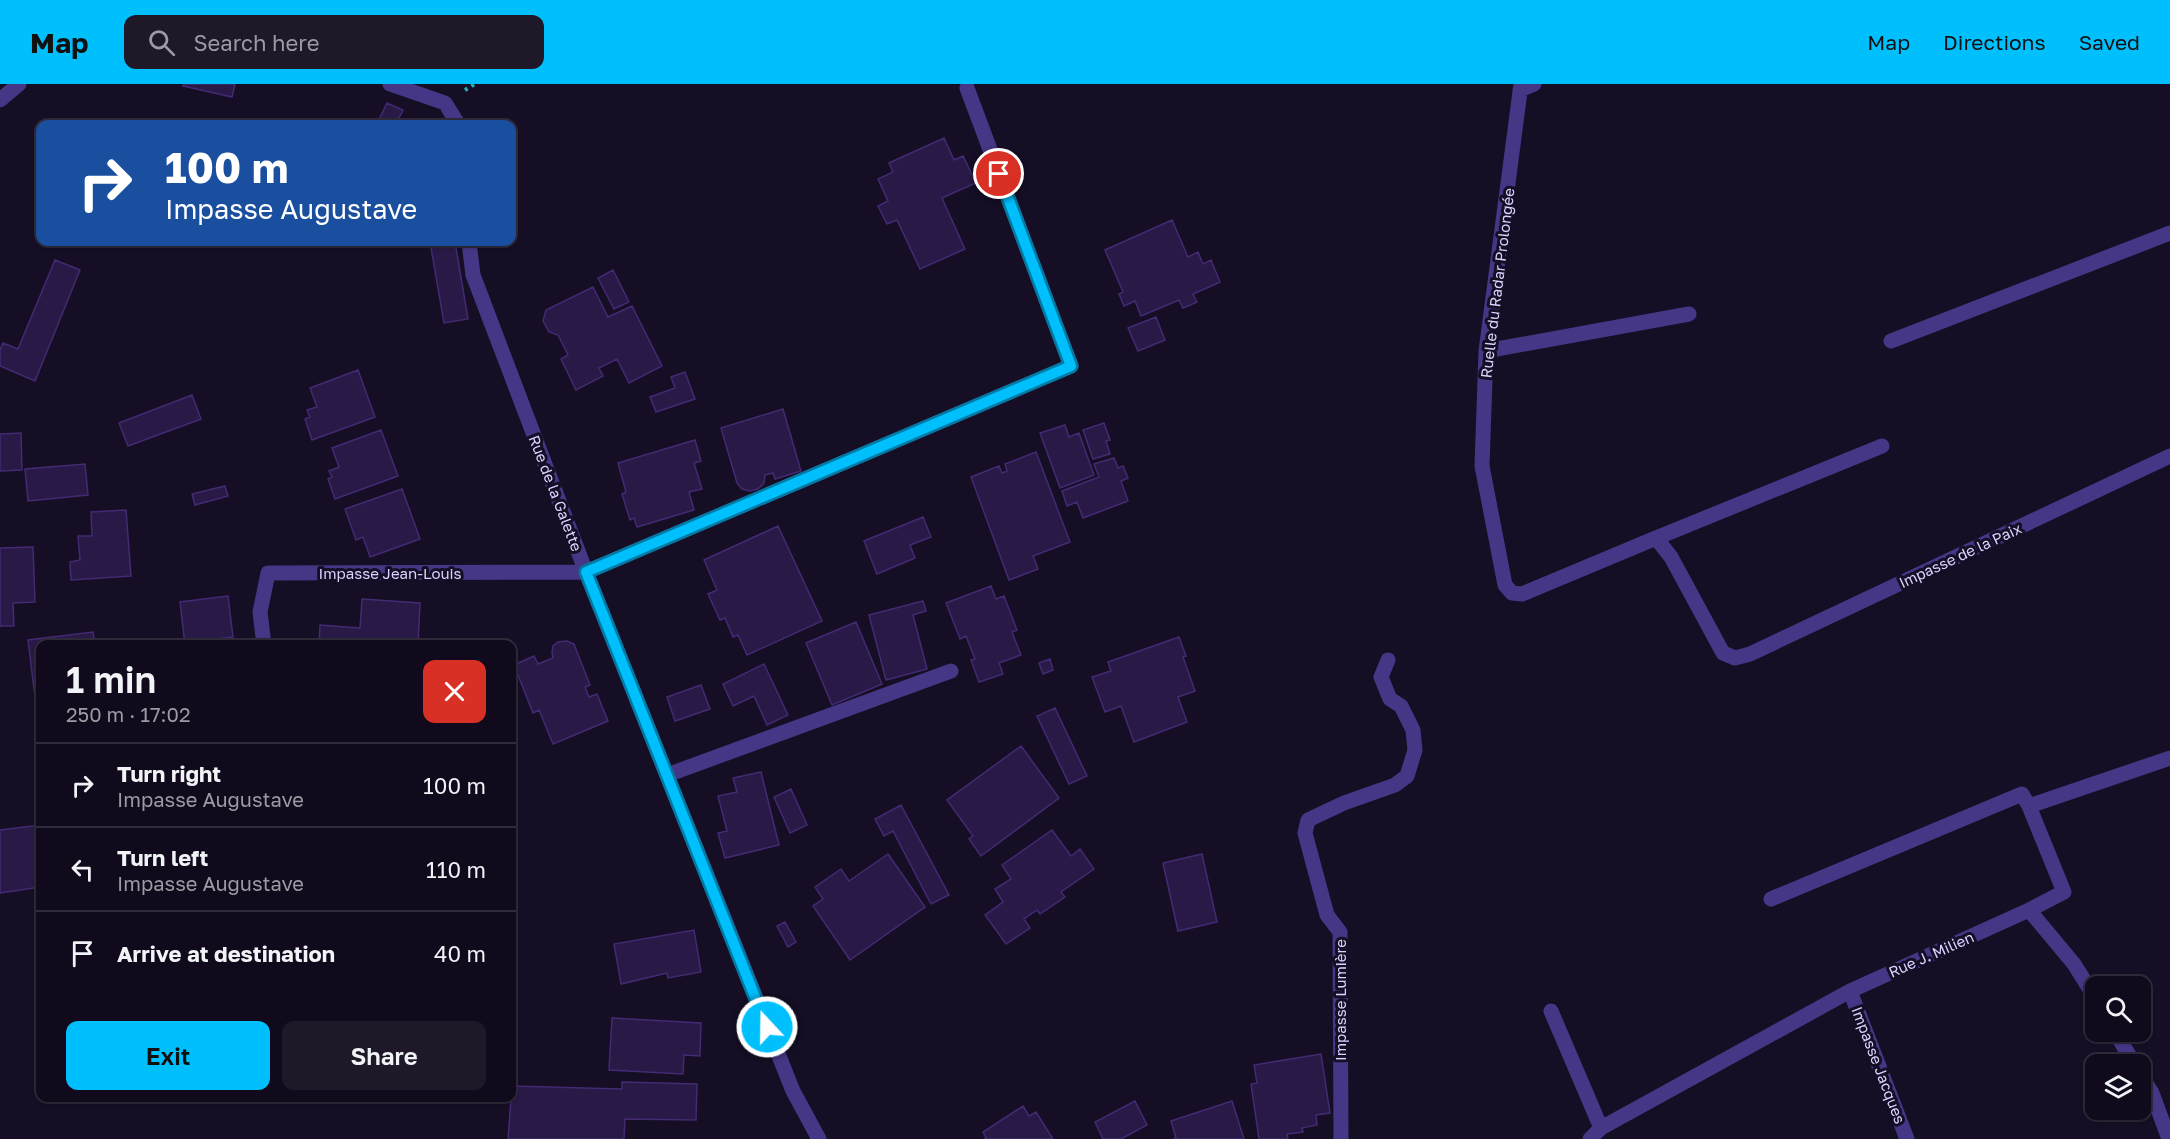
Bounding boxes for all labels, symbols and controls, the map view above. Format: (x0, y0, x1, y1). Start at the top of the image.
search box (124, 15, 544, 69)
text: Map (30, 26, 88, 59)
icon: search (145, 26, 178, 59)
text: Search here (193, 29, 319, 56)
text: Map (1867, 29, 1910, 55)
text: Directions (1943, 29, 2046, 55)
text: Saved (2079, 29, 2140, 55)
text: 100 m (165, 142, 288, 192)
icon: right (66, 144, 144, 222)
pin (973, 148, 1024, 199)
icon: arrive (982, 157, 1015, 190)
street label: Ruelle du Radar Prolongée (1476, 187, 1518, 379)
text: Impasse Augustave (165, 193, 417, 225)
street label: Rue de la Galette (526, 432, 587, 554)
street label: Impasse de la Paix (1896, 519, 2024, 591)
street label: Impasse Jean-Louis (319, 564, 462, 582)
text: 1 min (66, 658, 156, 701)
button: close (423, 660, 486, 723)
text: 250 m · 17:02 (66, 702, 191, 726)
text: Turn right (117, 760, 221, 787)
icon: right (66, 769, 99, 802)
text: 100 m (423, 772, 486, 799)
text: Impasse Augustave (117, 787, 304, 811)
text: Turn left (117, 844, 208, 871)
icon: left (66, 853, 99, 886)
text: 110 m (426, 856, 486, 883)
text: Impasse Augustave (117, 871, 304, 895)
street label: Rue J. Milien (1886, 927, 1976, 981)
icon: arrive (66, 937, 99, 970)
street label: Impasse Lumière (1331, 939, 1349, 1061)
text: Arrive at destination (117, 940, 335, 967)
text: 40 m (434, 940, 486, 967)
map controls (2085, 976, 2151, 1120)
button: search (2085, 976, 2151, 1042)
position arrow (735, 995, 799, 1059)
street label: Impasse Jacques (1848, 1004, 1910, 1126)
button: Exit (66, 1021, 270, 1090)
button: Share (282, 1021, 486, 1090)
button: layers (2085, 1054, 2151, 1120)

